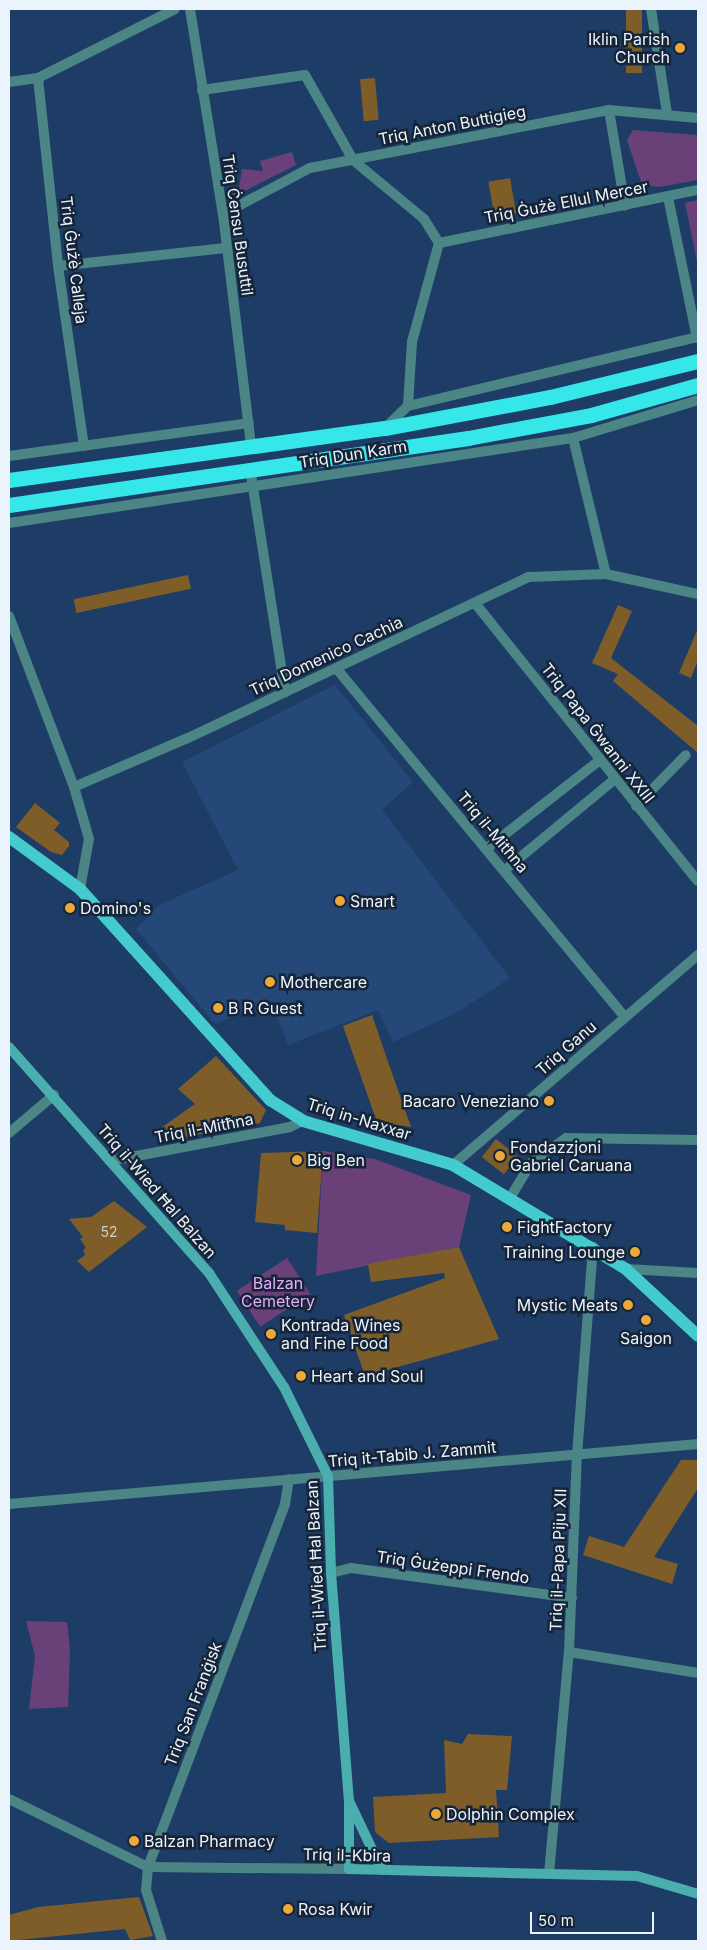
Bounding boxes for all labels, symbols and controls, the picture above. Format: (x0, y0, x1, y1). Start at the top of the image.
place label: Iklin Parish Church (588, 29, 670, 67)
marker: Iklin Parish Church (674, 42, 686, 54)
street label: Triq Anton Buttigieg (377, 101, 527, 149)
street label: Triq Ċensu Busuttil (219, 153, 257, 297)
street label: Triq Ġużè Ellul Mercer (482, 177, 650, 227)
street label: Triq Ġużè Calleja (57, 195, 91, 325)
street label: Triq Dun Karm (298, 436, 408, 472)
street label: Triq Domenico Cachia (246, 612, 406, 700)
street label: Triq Papa Ġwanni XXIII (537, 659, 659, 807)
street label: Triq il-Mitħna (453, 787, 533, 877)
place label: Smart (350, 891, 395, 911)
marker: Smart (334, 895, 346, 907)
place label: Domino's (80, 898, 151, 918)
marker: Domino's (64, 902, 76, 914)
place label: Mothercare (280, 972, 367, 992)
marker: Mothercare (264, 976, 276, 988)
place label: B R Guest (228, 998, 302, 1018)
marker: B R Guest (212, 1002, 224, 1014)
street label: Triq Ganu (532, 1017, 600, 1079)
place label: Bacaro Veneziano (403, 1091, 539, 1111)
street label: Triq in-Naxxar (305, 1094, 413, 1144)
marker: Bacaro Veneziano (543, 1095, 555, 1107)
street label: Triq il-Mitħna (153, 1109, 255, 1147)
street label: Triq il-Wied Ħal Balzan (93, 1120, 221, 1262)
place label: Fondazzjoni Gabriel Caruana (510, 1137, 632, 1175)
place label: Big Ben (307, 1150, 365, 1170)
marker: Fondazzjoni Gabriel Caruana (494, 1150, 506, 1162)
marker: Big Ben (291, 1154, 303, 1166)
place label: FightFactory (517, 1217, 612, 1237)
marker: FightFactory (501, 1221, 513, 1233)
house number: 52 (100, 1224, 118, 1240)
place label: Training Lounge (503, 1242, 625, 1262)
marker: Training Lounge (629, 1246, 641, 1258)
park label: Balzan Cemetery (241, 1273, 315, 1311)
place label: Mystic Meats (517, 1295, 618, 1315)
marker: Mystic Meats (622, 1299, 634, 1311)
marker: Saigon (640, 1314, 652, 1326)
place label: Kontrada Wines and Fine Food (281, 1315, 401, 1353)
marker: Kontrada Wines and Fine Food (265, 1328, 277, 1340)
place label: Saigon (620, 1328, 672, 1348)
place label: Heart and Soul (311, 1366, 423, 1386)
marker: Heart and Soul (295, 1370, 307, 1382)
street label: Triq it-Tabib J. Zammit (327, 1437, 497, 1471)
street label: Triq il-Wied Ħal Balzan (302, 1480, 330, 1652)
street label: Triq il-Papa Piju XII (546, 1488, 570, 1632)
street label: Triq Ġużeppi Frendo (375, 1547, 531, 1587)
street label: Triq San Franġisk (160, 1639, 226, 1769)
place label: Dolphin Complex (446, 1804, 575, 1824)
marker: Dolphin Complex (430, 1808, 442, 1820)
place label: Balzan Pharmacy (144, 1831, 275, 1851)
marker: Balzan Pharmacy (128, 1835, 140, 1847)
street label: Triq il-Kbira (303, 1845, 391, 1865)
place label: Rosa Kwir (298, 1899, 372, 1919)
scale bar (532, 1902, 656, 1934)
marker: Rosa Kwir (282, 1903, 294, 1915)
text: 50 m (538, 1911, 574, 1930)

